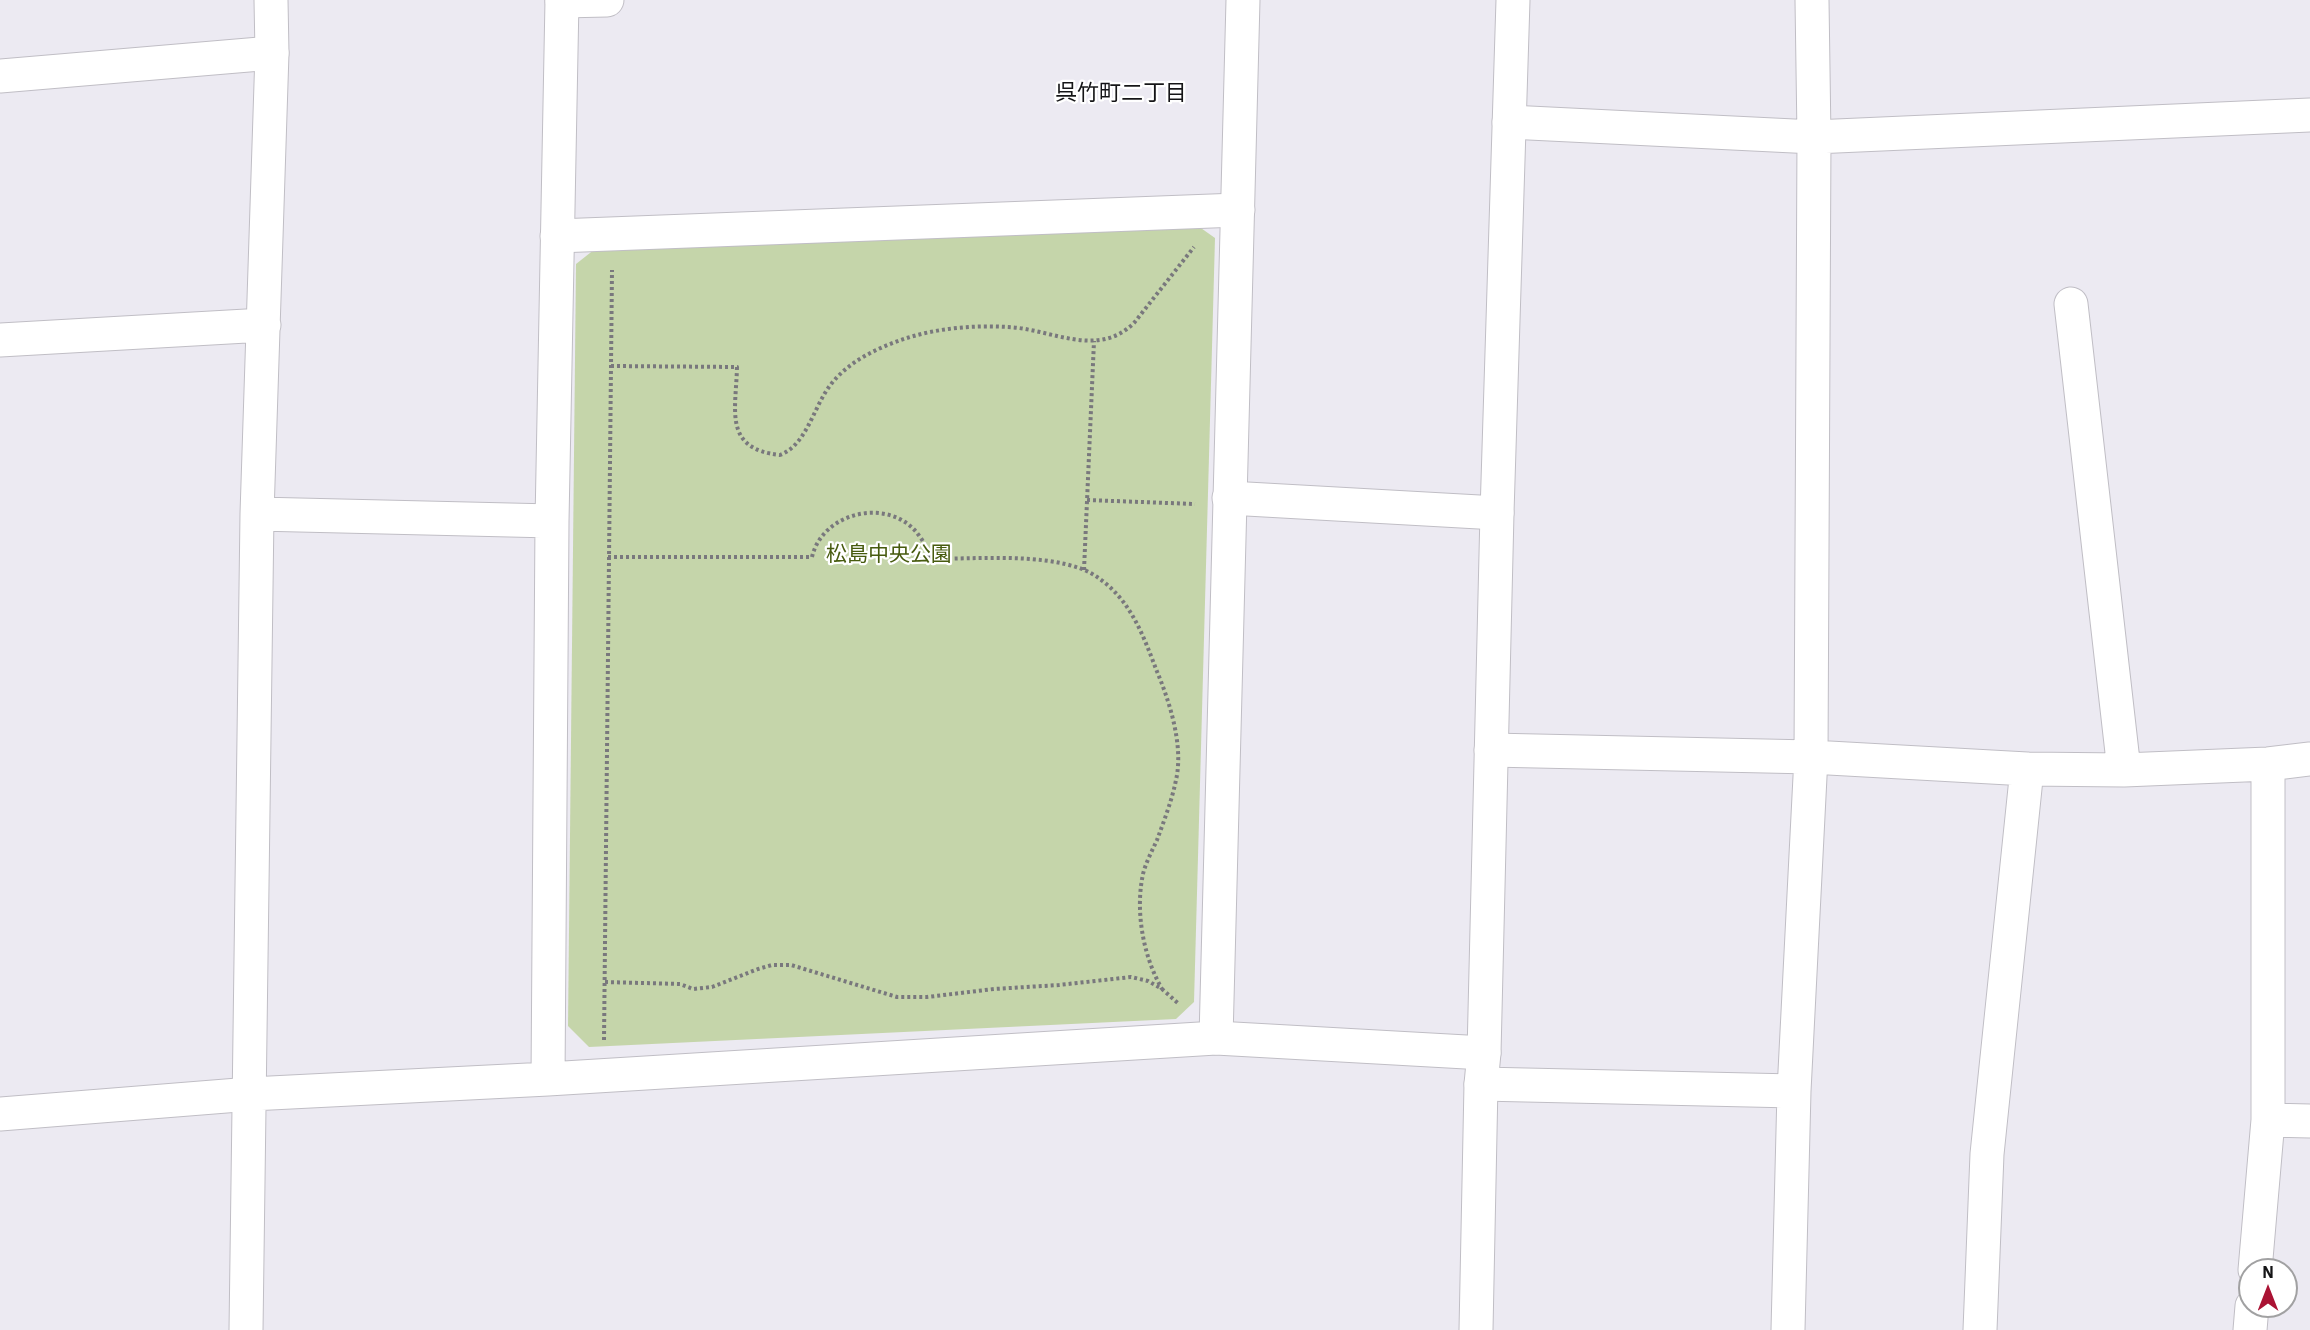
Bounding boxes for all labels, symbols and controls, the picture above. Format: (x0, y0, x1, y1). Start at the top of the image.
district label: 呉竹町二丁目 (1055, 81, 1187, 107)
park label: 松島中央公園 (826, 542, 952, 568)
north arrow (2238, 1258, 2298, 1318)
text: N (2262, 1262, 2274, 1282)

